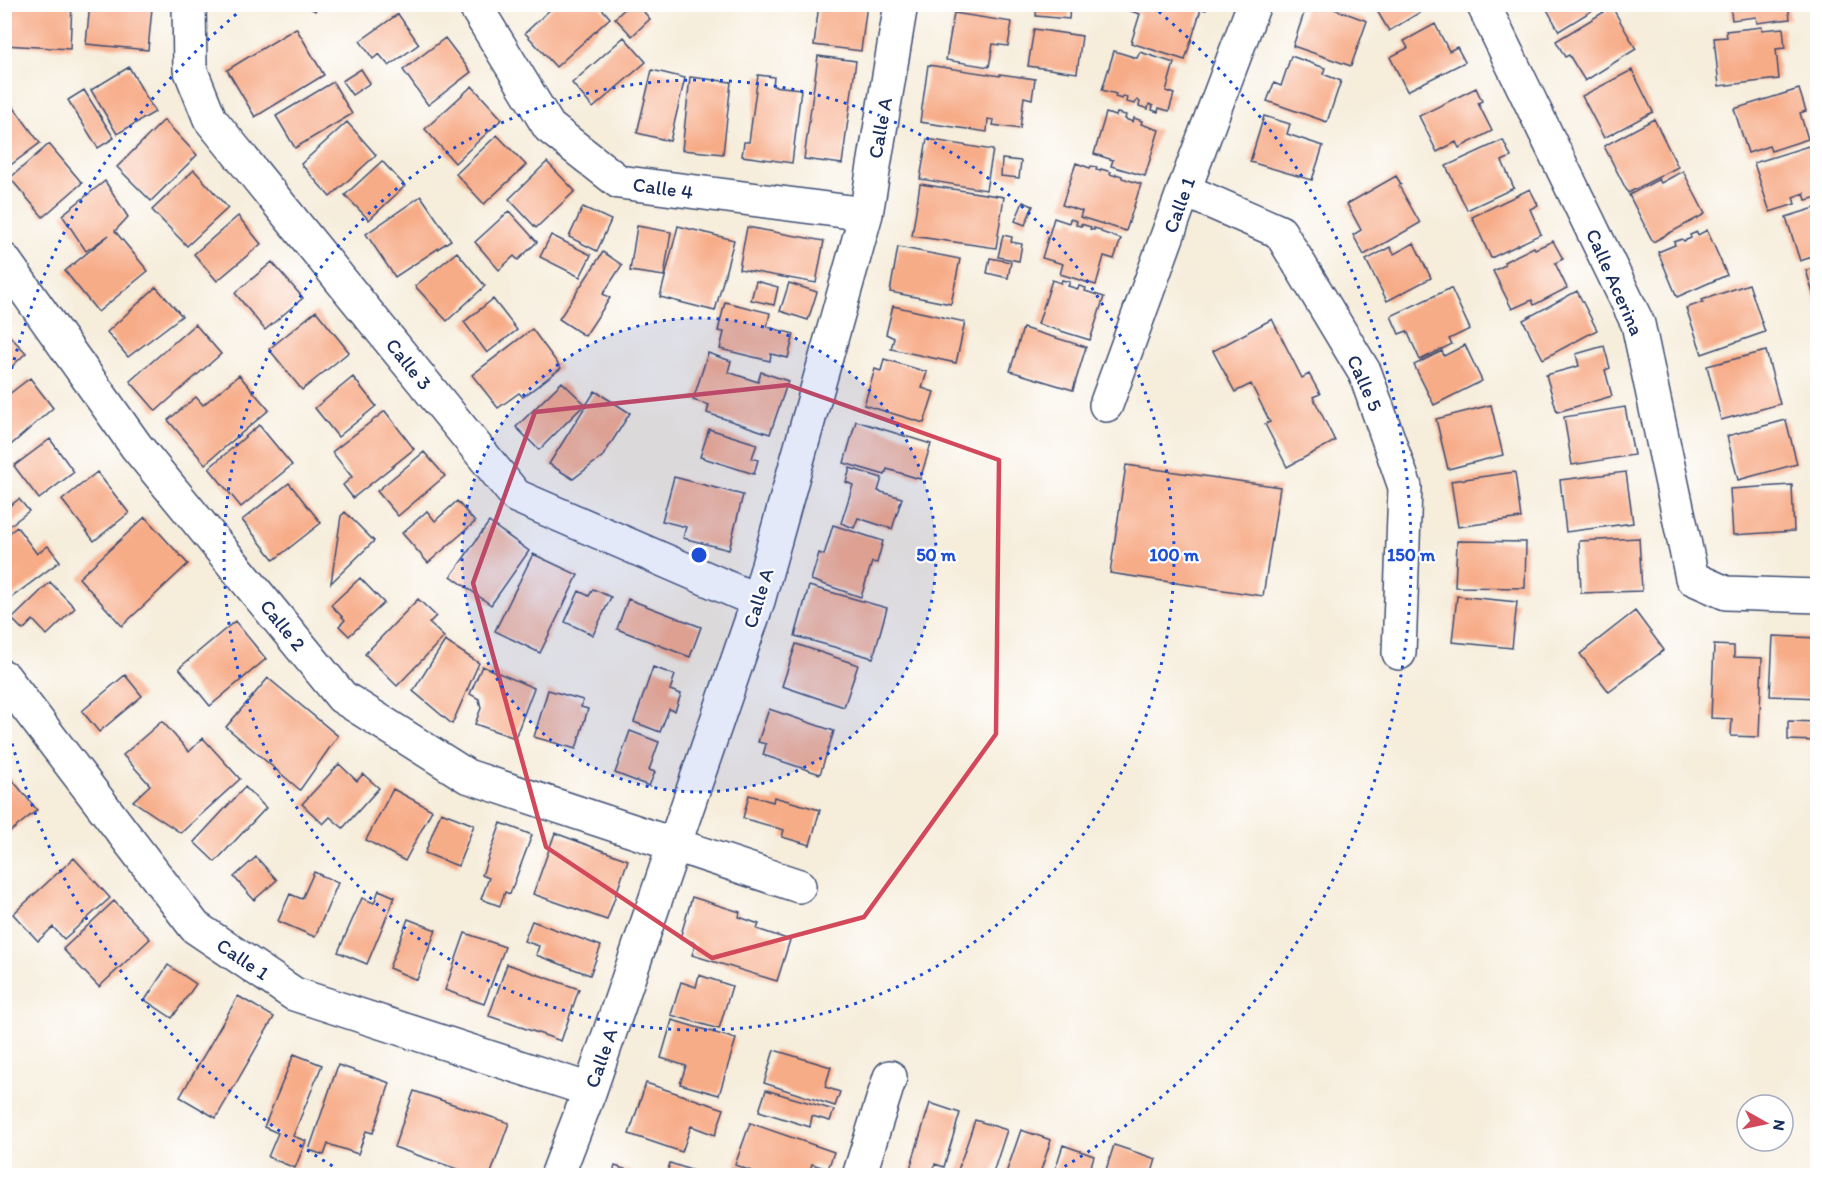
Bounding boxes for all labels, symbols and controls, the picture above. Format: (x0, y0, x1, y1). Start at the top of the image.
street label: Calle A (863, 95, 897, 160)
street label: Calle 4 (631, 172, 695, 204)
street label: Calle 1 (1158, 174, 1200, 236)
street label: Calle Acerina (1581, 225, 1649, 339)
street label: Calle 3 (381, 333, 437, 395)
street label: Calle 5 (1342, 351, 1388, 415)
text: 50 m (916, 544, 957, 566)
text: 100 m (1149, 544, 1200, 566)
text: 150 m (1387, 544, 1436, 566)
centre of rings (689, 545, 709, 565)
street label: Calle A (738, 565, 779, 631)
street label: Calle 2 (255, 594, 311, 656)
street label: Calle 1 (212, 933, 274, 985)
street label: Calle A (580, 1025, 622, 1091)
north arrow (1735, 1093, 1795, 1153)
text: N (1769, 1118, 1790, 1132)

